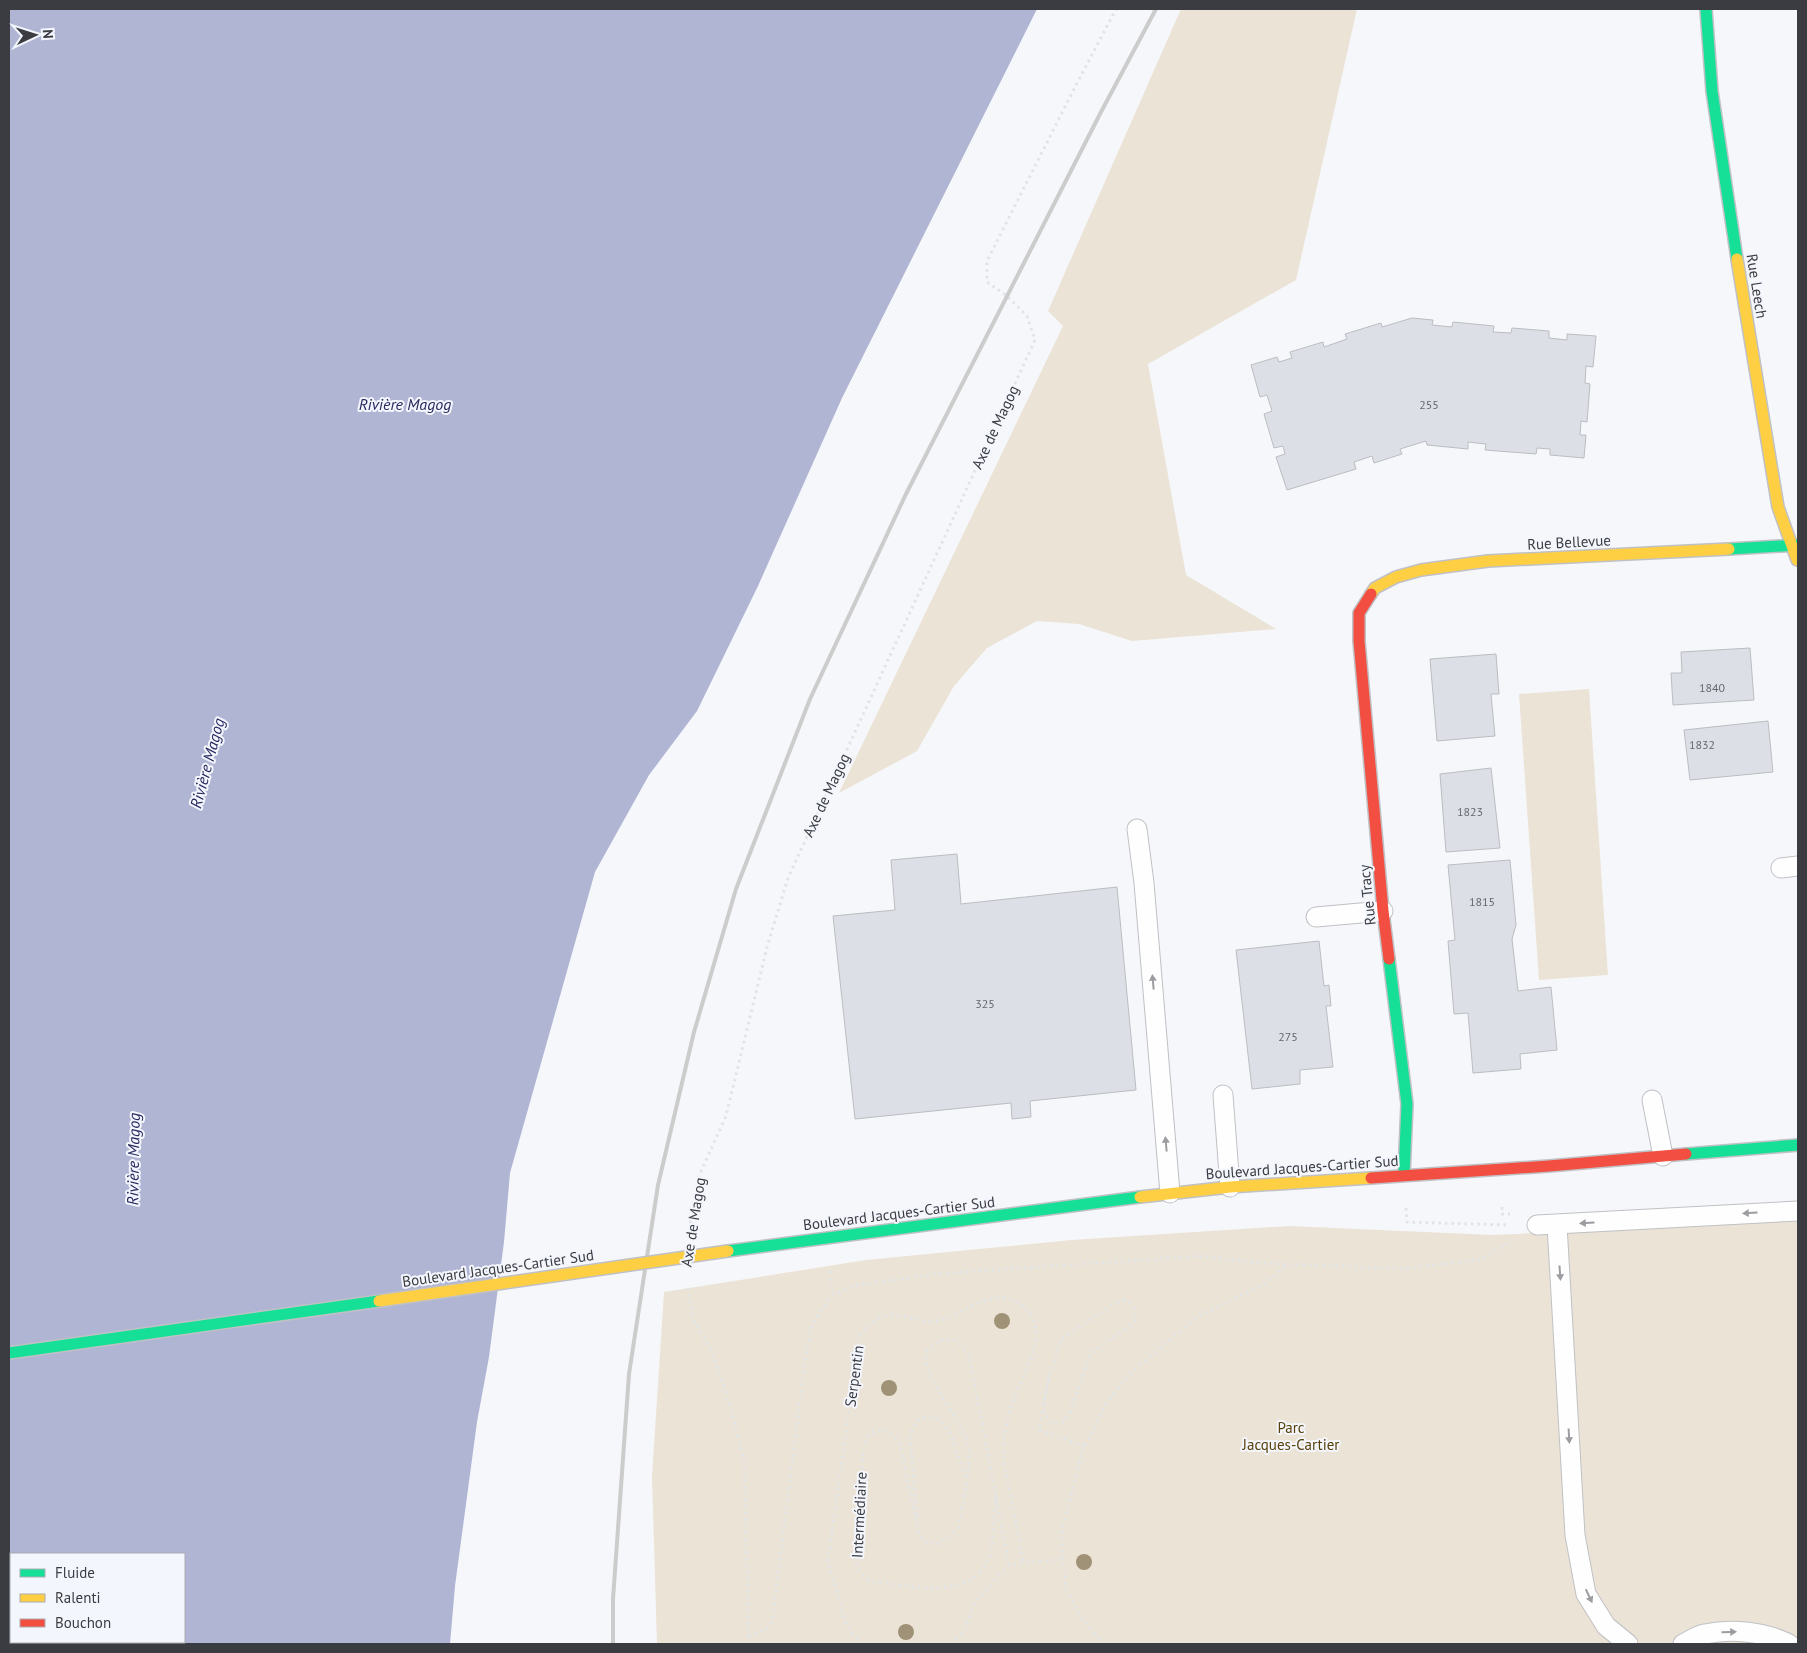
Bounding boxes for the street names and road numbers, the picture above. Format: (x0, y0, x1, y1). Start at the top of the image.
street label: Rue Leech (1743, 252, 1771, 320)
street label: Axe de Magog (967, 382, 1023, 472)
street label: Rue Bellevue (1527, 530, 1611, 554)
street label: Axe de Magog (798, 750, 854, 840)
street label: Rue Tracy (1354, 864, 1380, 926)
street label: Boulevard Jacques-Cartier Sud (1205, 1151, 1399, 1183)
street label: Axe de Magog (677, 1176, 709, 1268)
street label: Boulevard Jacques-Cartier Sud (802, 1192, 996, 1234)
street label: Boulevard Jacques-Cartier Sud (401, 1245, 595, 1291)
street label: Serpentin (840, 1344, 868, 1408)
street label: Intermédiaire (847, 1471, 871, 1559)

